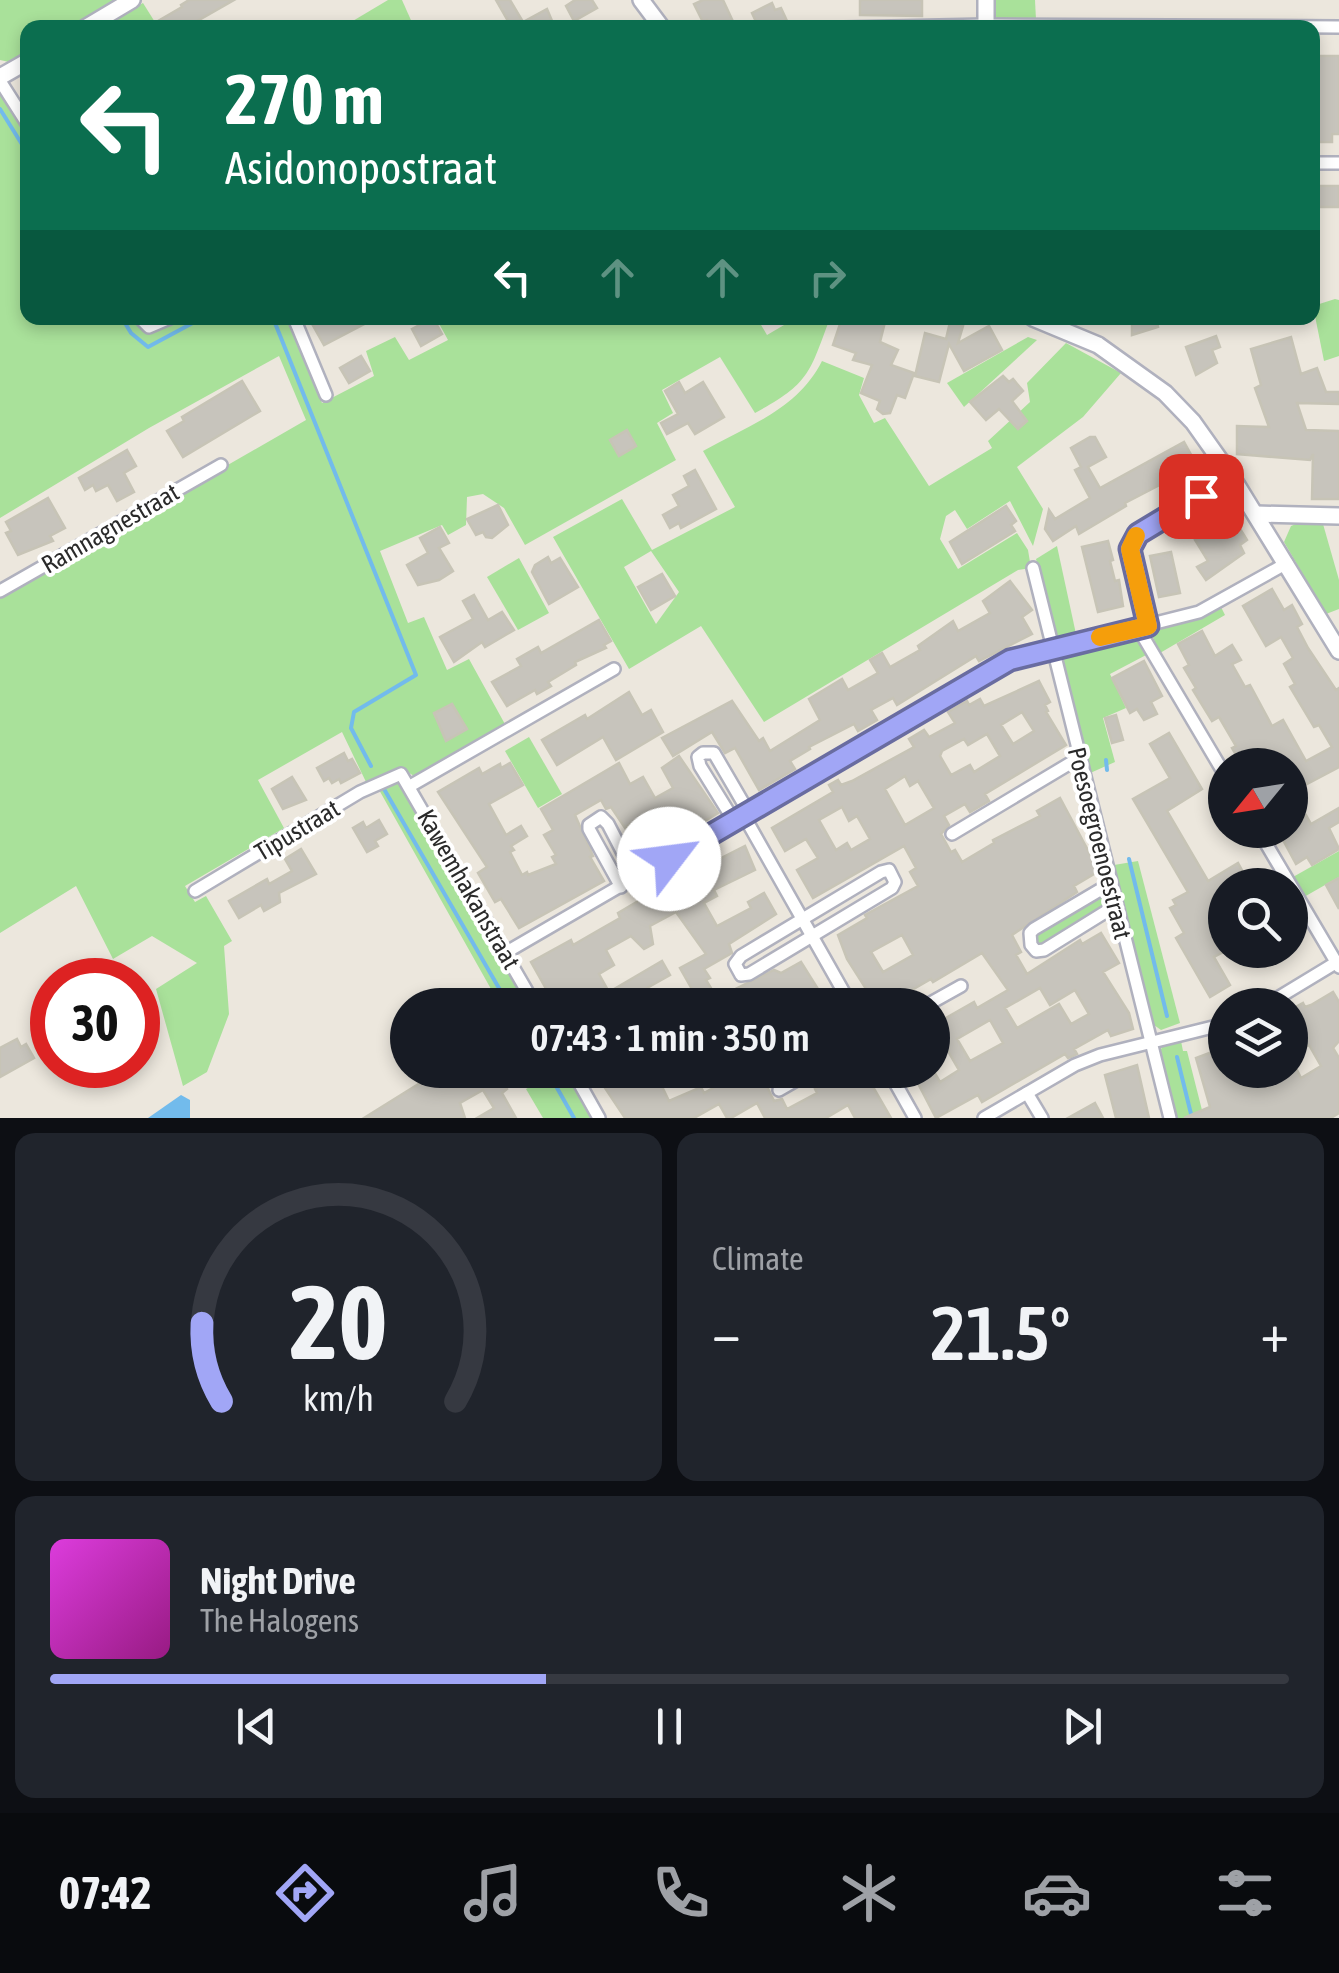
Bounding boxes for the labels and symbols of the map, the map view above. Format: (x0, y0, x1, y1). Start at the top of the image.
pin (1159, 454, 1244, 539)
street label: Ramnagnestraat (37, 478, 183, 578)
street label: Poesoegroenoestraat (1063, 744, 1137, 942)
north arrow (1208, 748, 1308, 848)
street label: Tipustraat (250, 794, 344, 866)
street label: Kawemhakanstraat (412, 804, 526, 974)
position arrow (617, 807, 721, 911)
speed limit sign: 30 (30, 958, 160, 1088)

